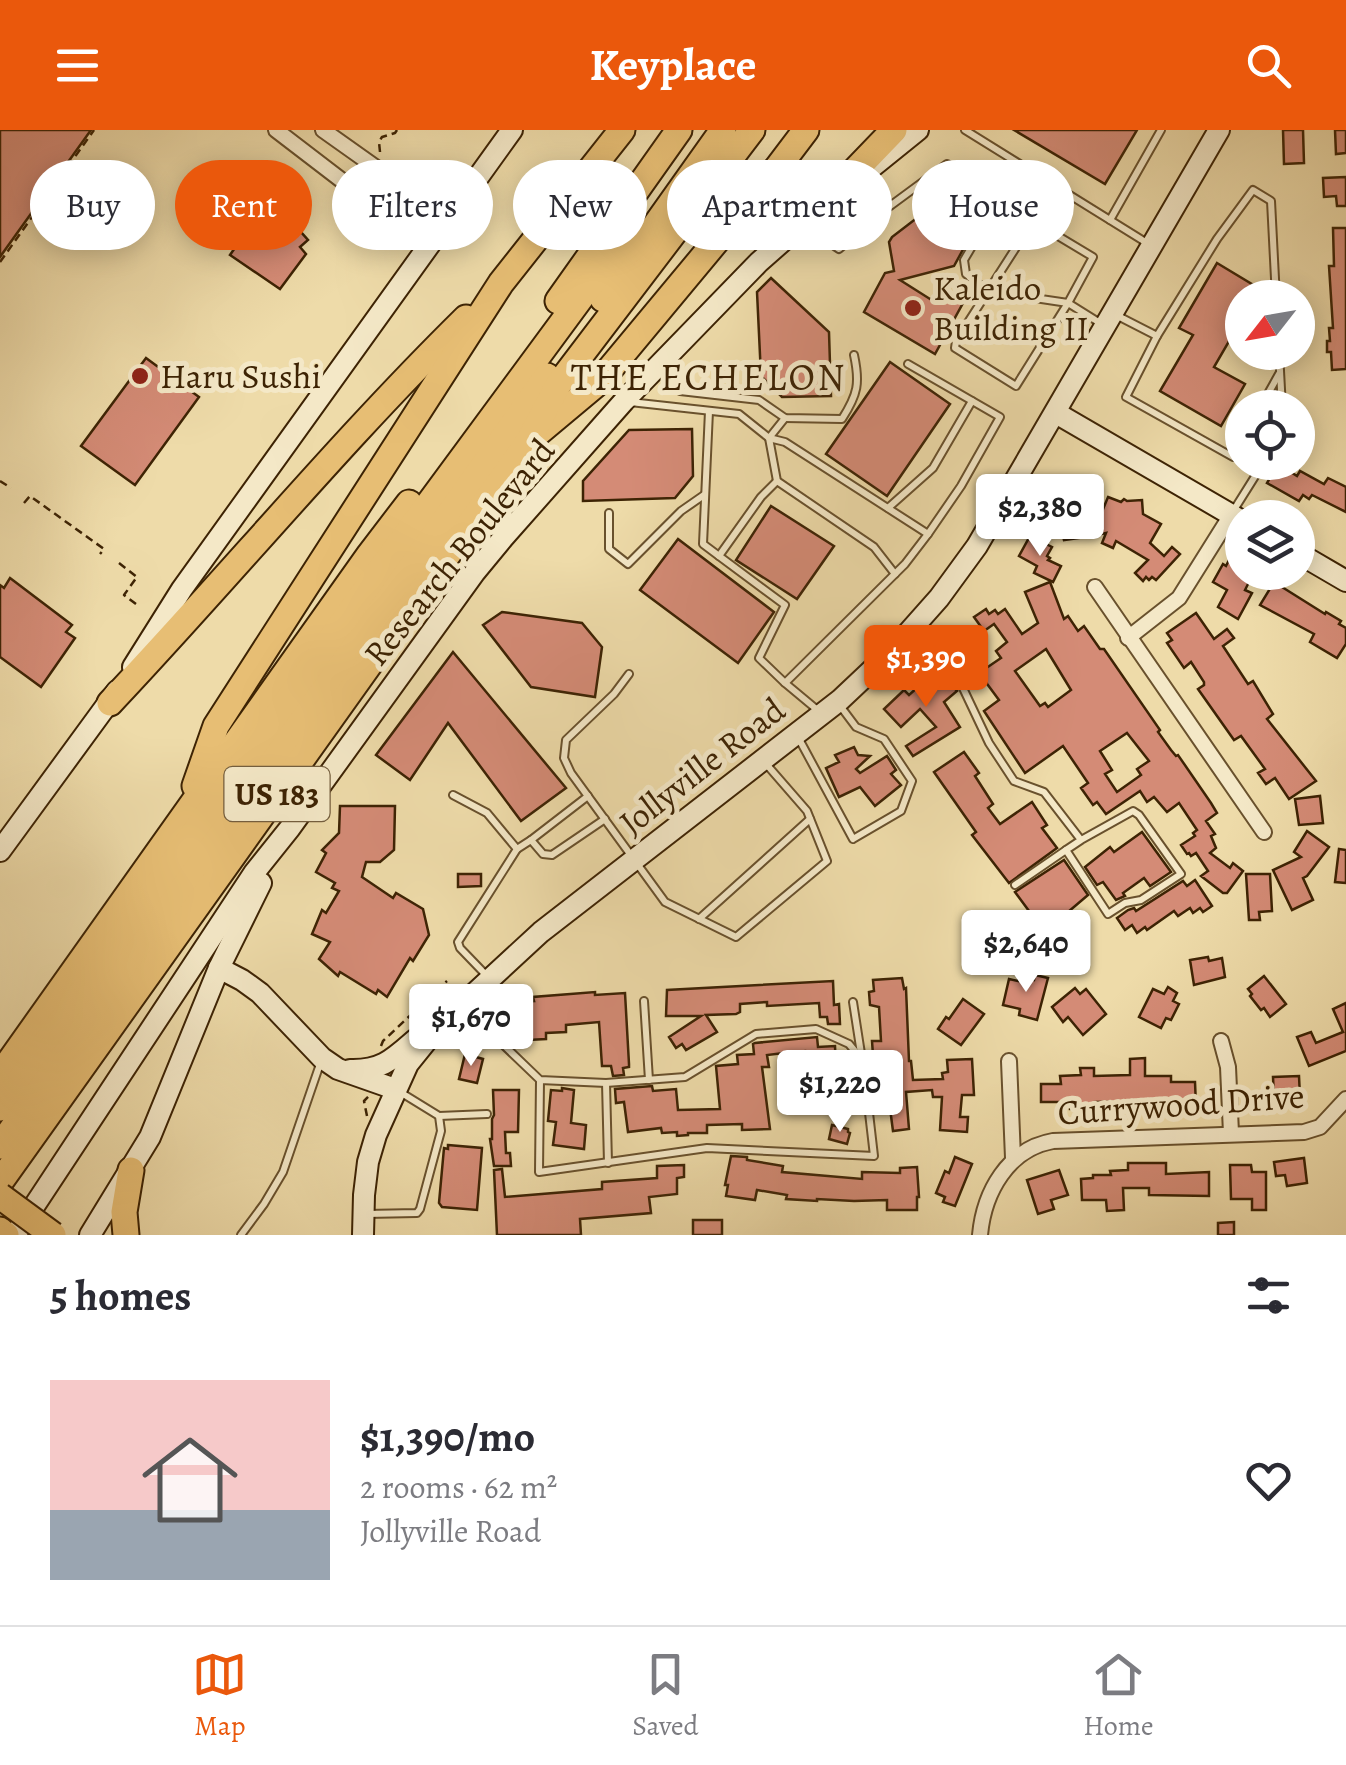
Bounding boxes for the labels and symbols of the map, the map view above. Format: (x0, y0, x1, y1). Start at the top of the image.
place label: Kaleido Building II (933, 264, 1089, 352)
north arrow (1225, 280, 1315, 370)
marker: Kaleido Building II (902, 297, 924, 319)
district label: THE ECHELON (571, 351, 847, 403)
place label: Haru Sushi (160, 352, 321, 400)
marker: Haru Sushi (129, 365, 151, 387)
street label: Research Boulevard (352, 428, 566, 676)
pin: $2,380 (959, 474, 1121, 559)
pin: $1,390 (845, 625, 1007, 710)
street label: Jollyville Road (609, 686, 795, 846)
road number: US 183 (224, 767, 330, 821)
pin: $2,640 (945, 910, 1107, 995)
pin: $1,670 (390, 984, 552, 1069)
pin: $1,220 (759, 1050, 921, 1135)
street label: Currywood Drive (1056, 1071, 1306, 1137)

